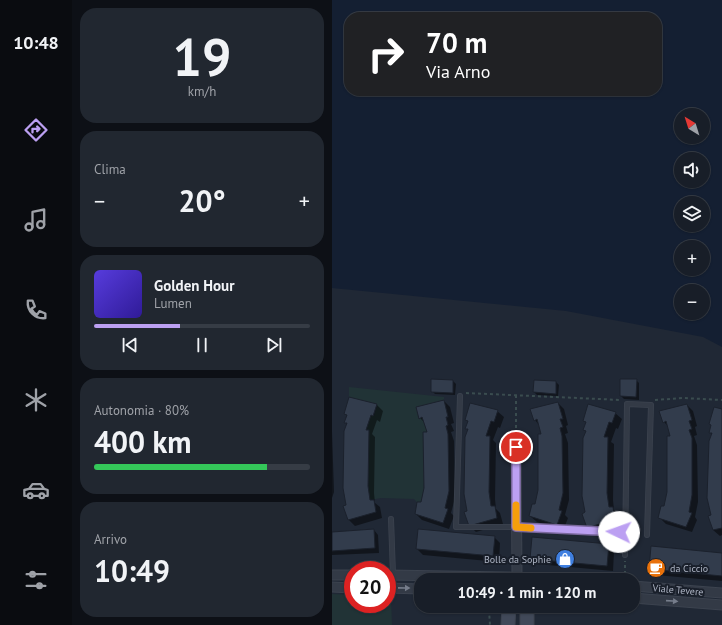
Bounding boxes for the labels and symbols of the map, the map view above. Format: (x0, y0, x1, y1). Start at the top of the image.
north arrow (674, 108, 710, 144)
pin (499, 430, 533, 464)
position arrow (598, 511, 640, 553)
shop icon: Bolle da Sophie (554, 548, 576, 570)
place label: Bolle da Sophie (484, 553, 551, 566)
cafe icon: da Ciccio (645, 557, 667, 579)
speed limit sign: 20 (344, 561, 396, 613)
place label: da Ciccio (670, 562, 708, 575)
street label: Viale Tevere (651, 581, 704, 599)
one-way arrow (398, 585, 410, 592)
one-way arrow (666, 598, 678, 605)

